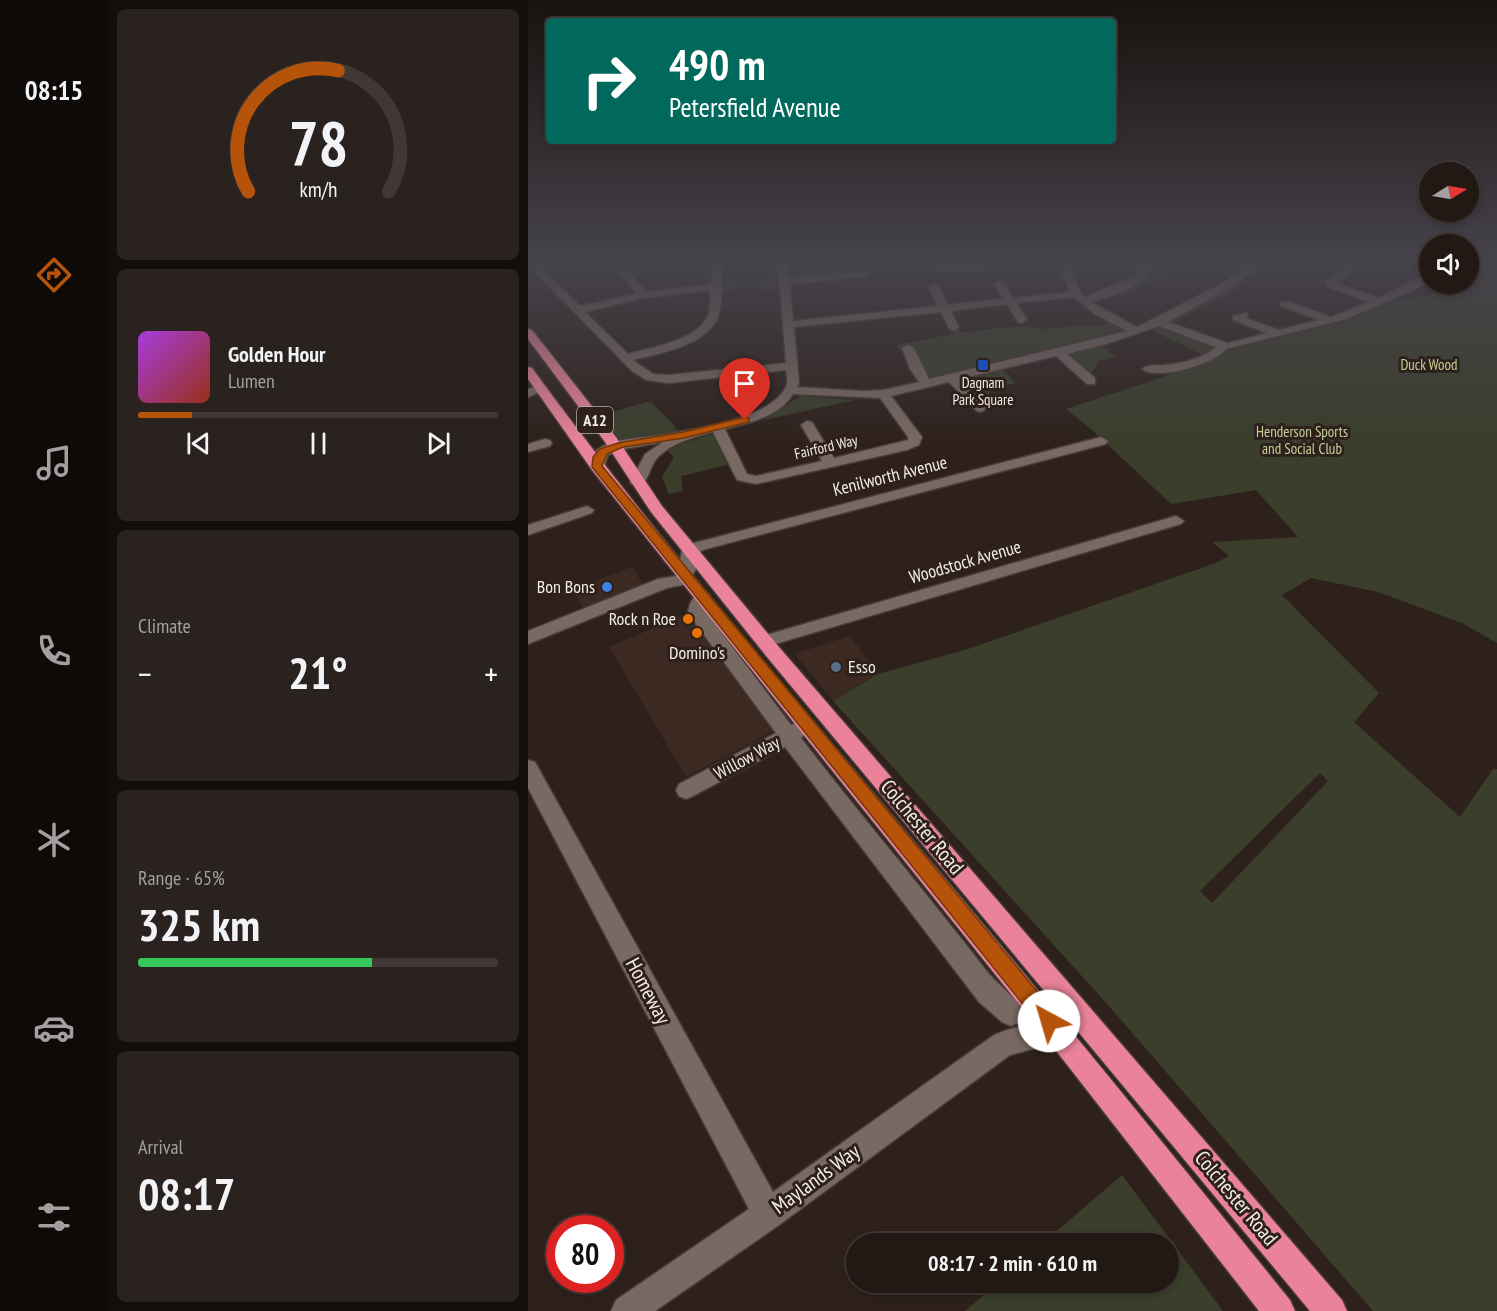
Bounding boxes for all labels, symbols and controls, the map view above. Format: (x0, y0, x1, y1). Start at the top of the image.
text: 490 m (669, 37, 766, 92)
icon: right (570, 42, 648, 120)
text: 08:15 (25, 73, 83, 107)
text: Petersfield Avenue (669, 90, 841, 124)
text: 78 (288, 102, 348, 183)
north arrow (1419, 162, 1479, 222)
map controls (1419, 162, 1479, 294)
text: km/h (299, 175, 337, 203)
button: sound (1419, 234, 1479, 294)
icon: directions (33, 254, 75, 296)
text: Golden Hour (228, 340, 326, 368)
park label: Duck Wood (1400, 355, 1458, 374)
pin (719, 358, 770, 420)
marker: Dagnam Park Square (976, 358, 990, 372)
icon: arrive (728, 367, 761, 400)
text: Lumen (228, 368, 275, 394)
place label: Dagnam Park Square (953, 373, 1013, 409)
road number: A12 (577, 407, 613, 433)
park label: Henderson Sports and Social Club (1256, 422, 1348, 458)
icon: previous (182, 427, 215, 460)
icon: pause (302, 427, 335, 460)
icon: next (422, 427, 455, 460)
street label: Fairford Way (792, 430, 860, 463)
icon: music (33, 442, 75, 484)
street label: Kenilworth Avenue (830, 450, 949, 501)
street label: Woodstock Avenue (906, 535, 1023, 588)
place label: Bon Bons (537, 575, 595, 598)
marker: Bon Bons (600, 580, 614, 594)
place label: Rock n Roe (609, 607, 676, 630)
marker: Rock n Roe (681, 612, 695, 626)
text: Climate (138, 613, 191, 639)
marker: Domino's (690, 626, 704, 640)
icon: phone (33, 630, 75, 672)
place label: Domino's (669, 641, 725, 664)
text: 21° (288, 643, 348, 701)
text: − (138, 652, 152, 695)
text: + (484, 652, 498, 695)
place label: Esso (848, 655, 876, 678)
marker: Esso (829, 660, 843, 674)
street label: Willow Way (710, 731, 784, 784)
street label: Colchester Road (875, 774, 970, 880)
icon: climate (33, 819, 75, 861)
text: Range · 65% (138, 865, 225, 891)
text: 325 km (138, 895, 260, 953)
street label: Homeway (620, 953, 677, 1029)
position arrow (1017, 989, 1081, 1053)
icon: car (33, 1007, 75, 1049)
text: Arrival (138, 1134, 183, 1160)
street label: Maylands Way (766, 1138, 865, 1220)
street label: Colchester Road (1189, 1145, 1284, 1251)
text: 08:17 (138, 1164, 235, 1222)
icon: filters (33, 1196, 75, 1238)
speed limit sign: 80 (546, 1215, 624, 1293)
text: 08:17 · 2 min · 610 m (928, 1249, 1097, 1277)

